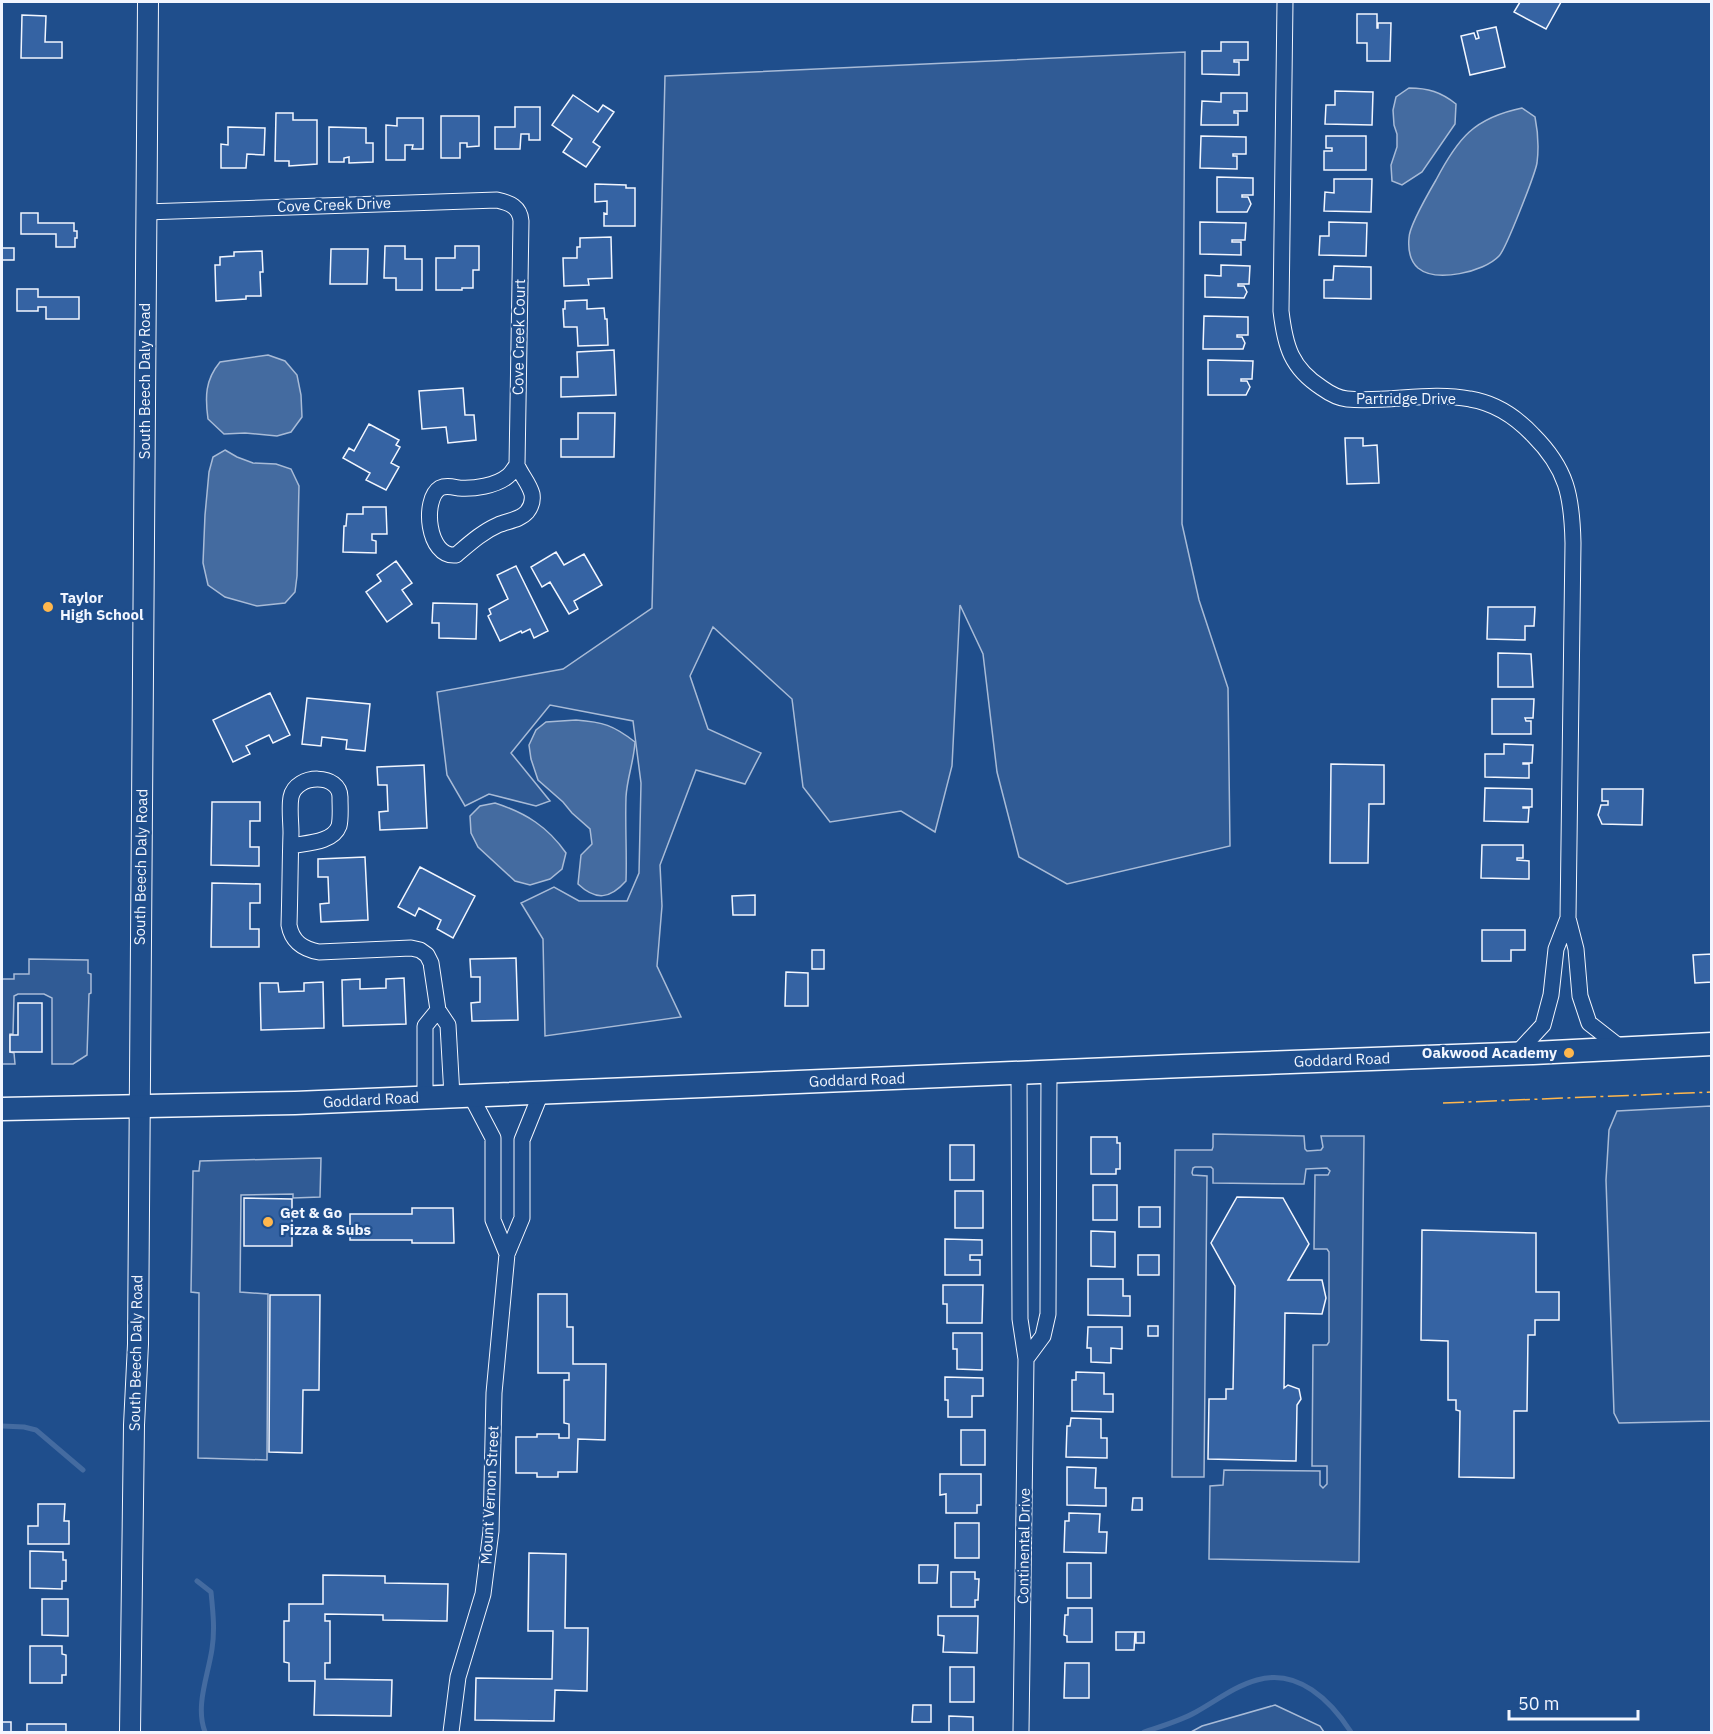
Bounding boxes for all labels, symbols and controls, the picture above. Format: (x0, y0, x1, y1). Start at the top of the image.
street label: Cove Creek Drive (277, 193, 391, 216)
street label: Cove Creek Court (508, 279, 529, 395)
street label: South Beech Daly Road (135, 303, 154, 459)
street label: Partridge Drive (1356, 389, 1456, 408)
place label: Taylor High School (60, 588, 144, 624)
marker: Taylor High School (41, 600, 55, 614)
street label: South Beech Daly Road (130, 789, 151, 945)
place label: Oakwood Academy (1422, 1043, 1557, 1062)
marker: Oakwood Academy (1562, 1046, 1576, 1060)
street label: Goddard Road (1293, 1048, 1390, 1071)
street label: Goddard Road (808, 1068, 905, 1091)
street label: Goddard Road (322, 1087, 420, 1112)
place label: Get & Go Pizza & Subs (280, 1203, 372, 1239)
marker: Get & Go Pizza & Subs (261, 1215, 275, 1229)
street label: South Beech Daly Road (125, 1275, 146, 1431)
street label: Mount Vernon Street (476, 1425, 503, 1565)
street label: Continental Drive (1013, 1488, 1034, 1604)
scale bar (1509, 1683, 1638, 1721)
text: 50 m (1518, 1692, 1560, 1715)

